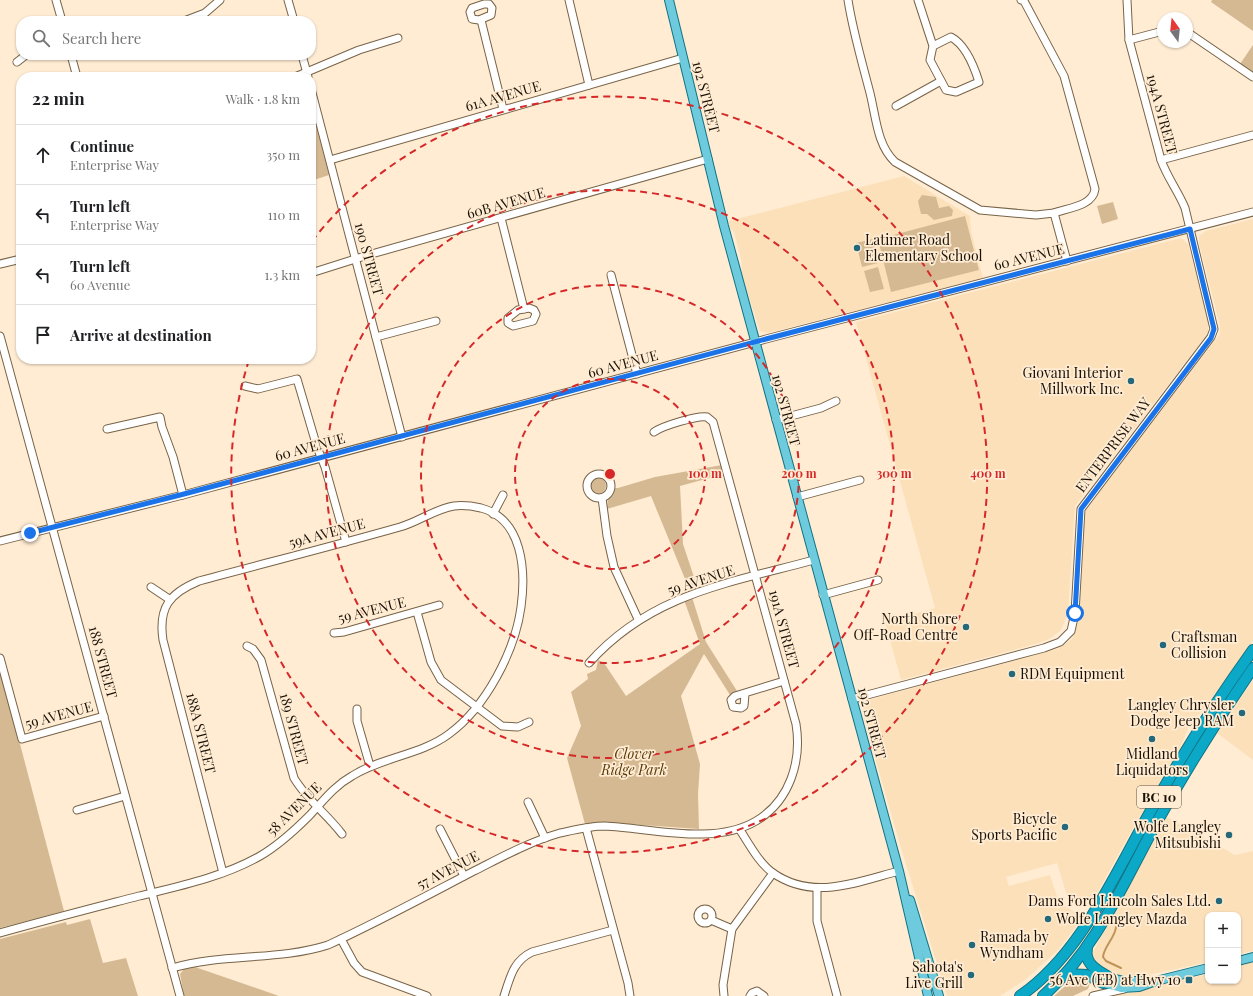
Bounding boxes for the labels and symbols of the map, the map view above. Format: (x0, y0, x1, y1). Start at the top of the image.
north arrow (1157, 12, 1193, 48)
street label: 192 STREET (688, 59, 725, 135)
street label: 194A STREET (1143, 72, 1182, 157)
street label: 61A AVENUE (463, 76, 543, 115)
street label: 60B AVENUE (464, 182, 547, 223)
street label: 190 STREET (351, 220, 388, 298)
place label: Latimer Road Elementary School (865, 230, 983, 265)
street label: 60 AVENUE (992, 239, 1066, 274)
marker: Latimer Road Elementary School (852, 243, 862, 253)
street label: 60 AVENUE (586, 345, 660, 382)
place label: Giovani Interior Millwork Inc. (1022, 363, 1124, 398)
street label: 192 STREET (768, 372, 805, 448)
marker: Giovani Interior Millwork Inc. (1126, 376, 1136, 386)
street label: ENTERPRISE WAY (1071, 393, 1155, 496)
street label: 60 AVENUE (273, 428, 347, 465)
text: 100 m (688, 465, 722, 481)
text: 200 m (781, 465, 817, 481)
text: 300 m (877, 465, 912, 481)
text: 400 m (970, 465, 1006, 481)
centre of rings (603, 467, 617, 481)
street label: 59A AVENUE (287, 513, 367, 552)
route end (21, 524, 39, 542)
street label: 59 AVENUE (665, 560, 737, 599)
street label: 191A STREET (765, 587, 804, 671)
street label: 59 AVENUE (336, 592, 408, 627)
route start (1066, 604, 1084, 622)
place label: North Shore Off-Road Centre (854, 609, 958, 644)
marker: North Shore Off-Road Centre (961, 622, 971, 632)
street label: 188 STREET (85, 624, 122, 701)
place label: Craftsman Collision (1171, 627, 1238, 662)
marker: Craftsman Collision (1158, 640, 1168, 650)
place label: RDM Equipment (1020, 664, 1125, 683)
marker: RDM Equipment (1007, 669, 1017, 679)
street label: 192 STREET (854, 685, 891, 761)
street label: 188A STREET (182, 690, 221, 776)
street label: 189 STREET (276, 691, 313, 767)
place label: Langley Chrysler Dodge Jeep RAM (1128, 695, 1235, 730)
street label: 59 AVENUE (23, 696, 95, 733)
marker: Langley Chrysler Dodge Jeep RAM (1237, 708, 1247, 718)
marker: Midland Liquidators (1147, 734, 1157, 744)
park label: Clover Ridge Park (600, 744, 667, 779)
place label: Midland Liquidators (1116, 744, 1188, 779)
street label: 58 AVENUE (262, 778, 325, 840)
road number: BC 10 (1137, 786, 1181, 808)
place label: Bicycle Sports Pacific (971, 809, 1057, 844)
place label: Wolfe Langley Mitsubishi (1133, 817, 1221, 852)
marker: Bicycle Sports Pacific (1060, 822, 1070, 832)
marker: Wolfe Langley Mitsubishi (1224, 830, 1234, 840)
street label: 57 AVENUE (413, 846, 482, 893)
place label: Dams Ford Lincoln Sales Ltd. (1028, 891, 1211, 910)
marker: Dams Ford Lincoln Sales Ltd. (1214, 896, 1224, 906)
place label: Wolfe Langley Mazda (1055, 909, 1187, 928)
marker: Wolfe Langley Mazda (1043, 914, 1053, 924)
place label: Ramada by Wyndham (979, 927, 1049, 962)
marker: Ramada by Wyndham (967, 940, 977, 950)
place label: Sahota's Live Grill (905, 957, 963, 992)
marker: Sahota's Live Grill (966, 970, 976, 980)
place label: 56 Ave (EB) at Hwy 10 (1050, 970, 1181, 989)
marker: 56 Ave (EB) at Hwy 10 (1184, 975, 1194, 985)

